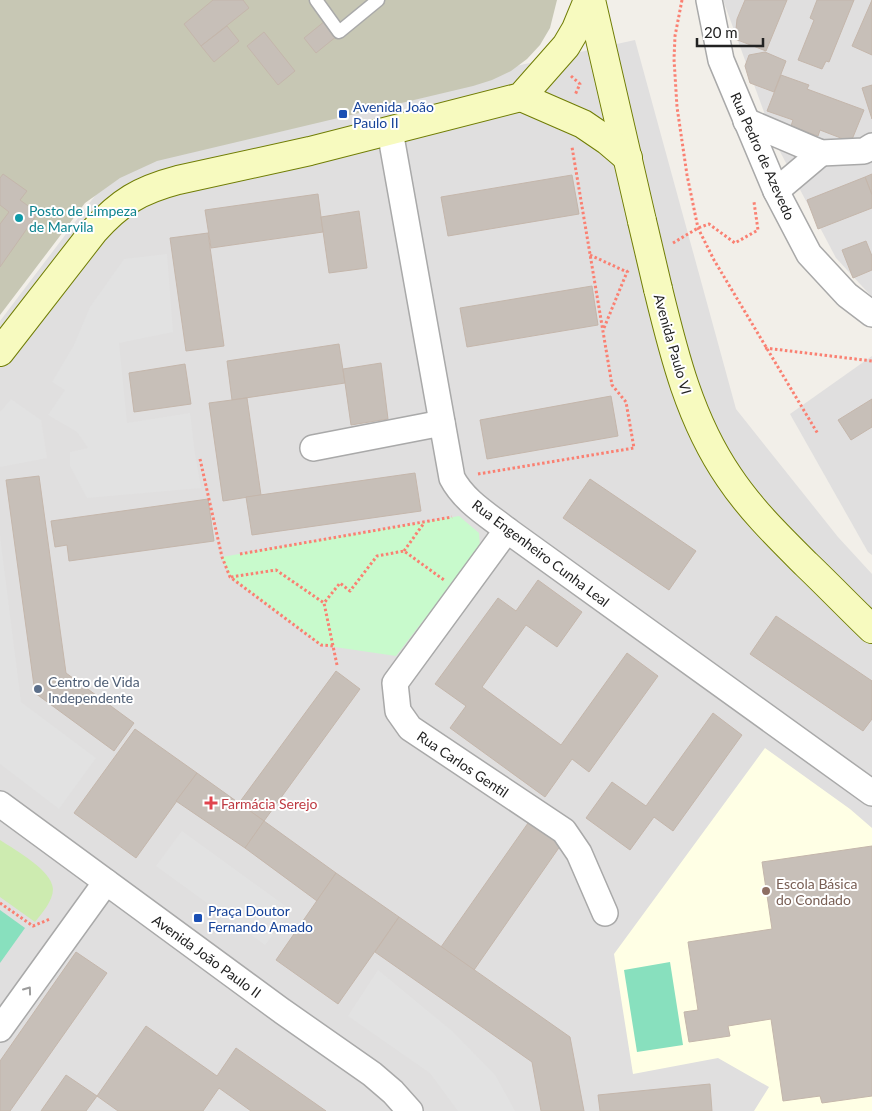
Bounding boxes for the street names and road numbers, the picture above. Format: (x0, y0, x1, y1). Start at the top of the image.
street label: Rua Pedro de Azevedo (727, 90, 799, 222)
street label: Avenida Paulo VI (651, 292, 695, 396)
street label: Rua Engenheiro Cunha Leal (469, 496, 613, 610)
street label: Rua Carlos Gentil (414, 727, 512, 801)
street label: Avenida João Paulo II (149, 911, 265, 1001)

